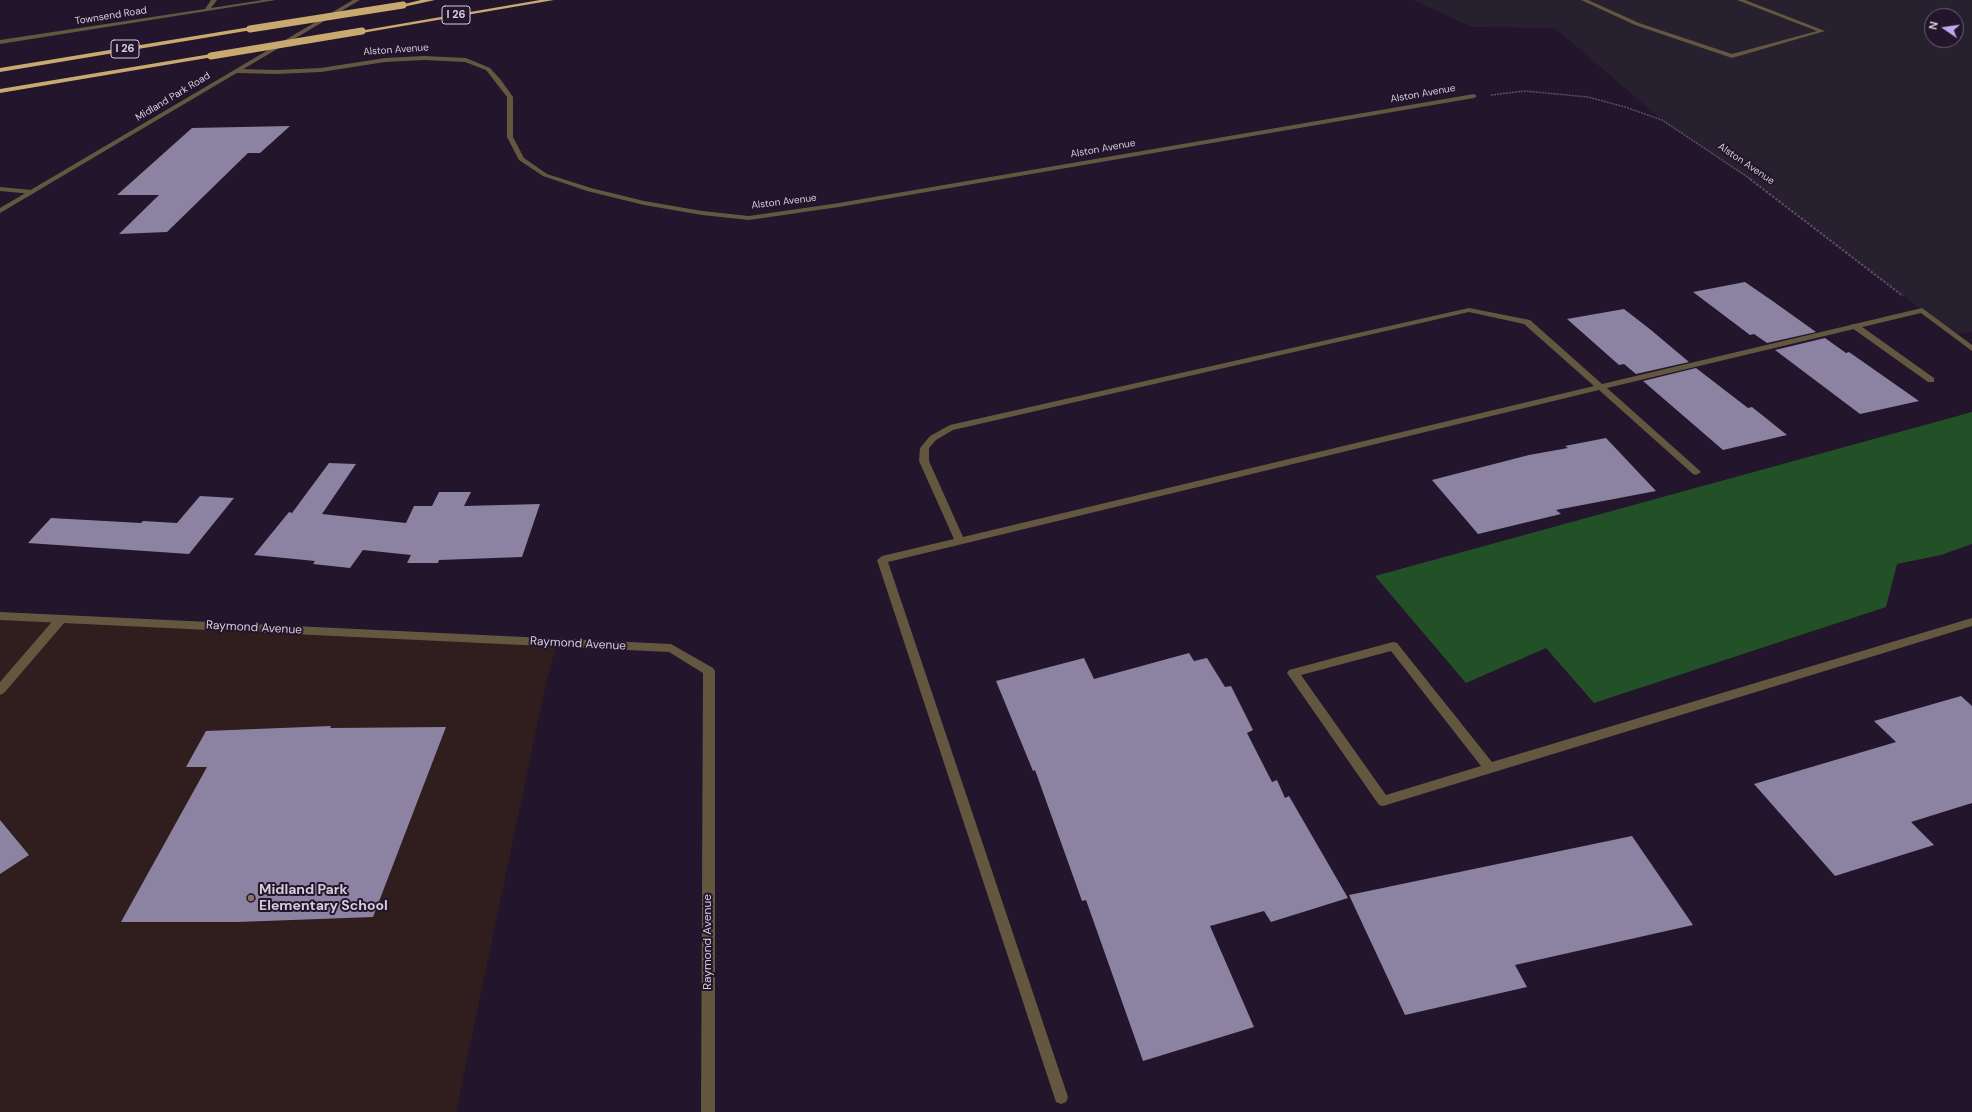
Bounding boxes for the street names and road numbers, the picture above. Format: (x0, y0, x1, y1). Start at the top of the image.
street label: Townsend Road (74, 4, 148, 28)
road number: I 26 (442, 6, 470, 24)
road number: I 26 (111, 40, 139, 58)
street label: Alston Avenue (363, 42, 429, 58)
street label: Midland Park Road (133, 70, 213, 124)
street label: Alston Avenue (1390, 82, 1456, 106)
street label: Alston Avenue (1070, 137, 1136, 161)
street label: Alston Avenue (1715, 141, 1777, 187)
street label: Alston Avenue (751, 192, 817, 212)
street label: Raymond Avenue (206, 618, 302, 638)
street label: Raymond Avenue (530, 634, 626, 654)
street label: Raymond Avenue (701, 894, 715, 990)

